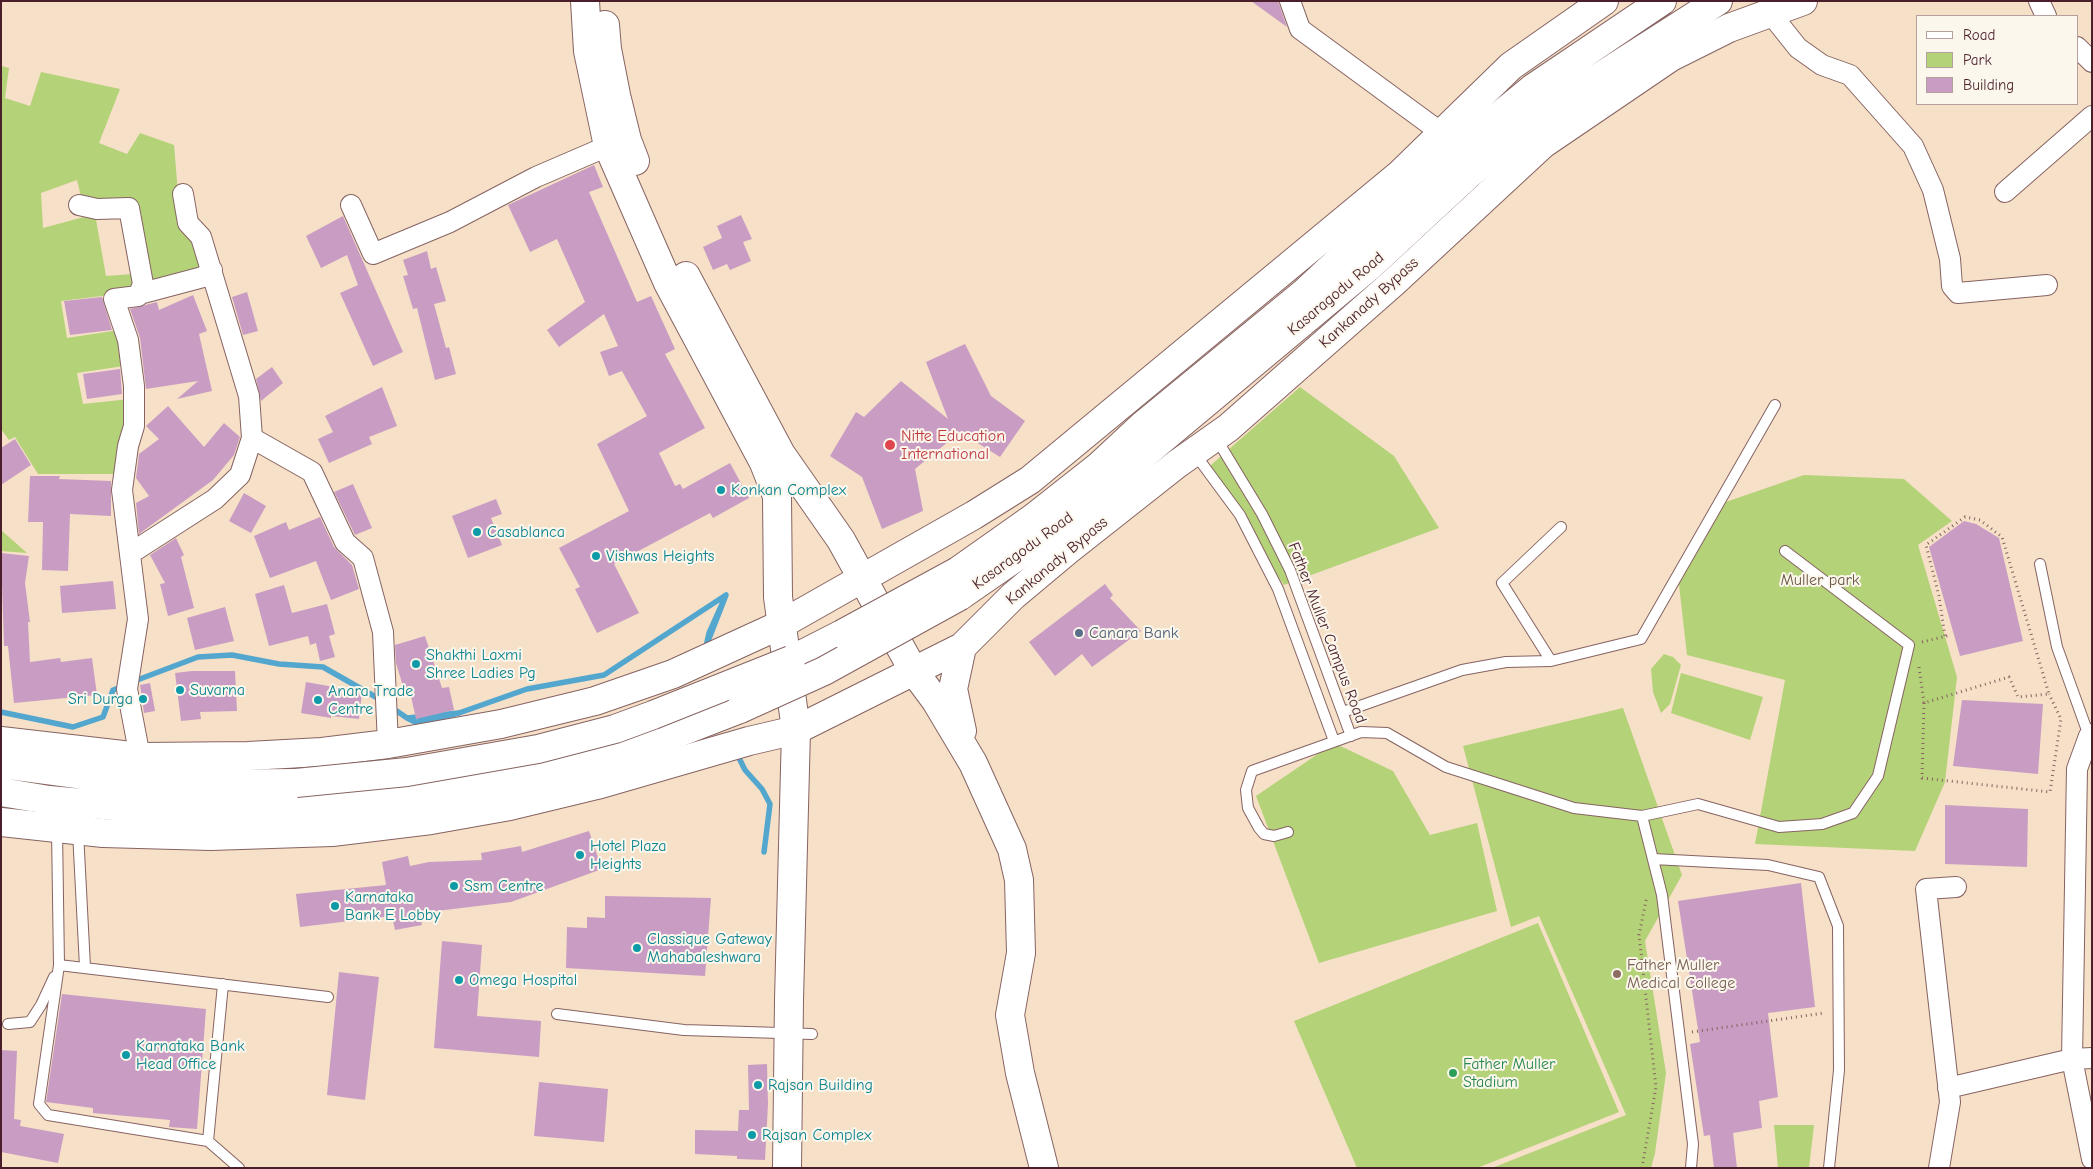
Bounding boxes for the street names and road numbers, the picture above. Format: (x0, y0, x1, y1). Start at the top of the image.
street label: Kasaragodu Road (1284, 248, 1388, 340)
street label: Kankanady Bypass (1315, 253, 1423, 353)
street label: Kasaragodu Road (969, 508, 1077, 594)
street label: Kankanady Bypass (1002, 513, 1112, 609)
street label: Father Muller Campus Road (1284, 540, 1370, 726)

